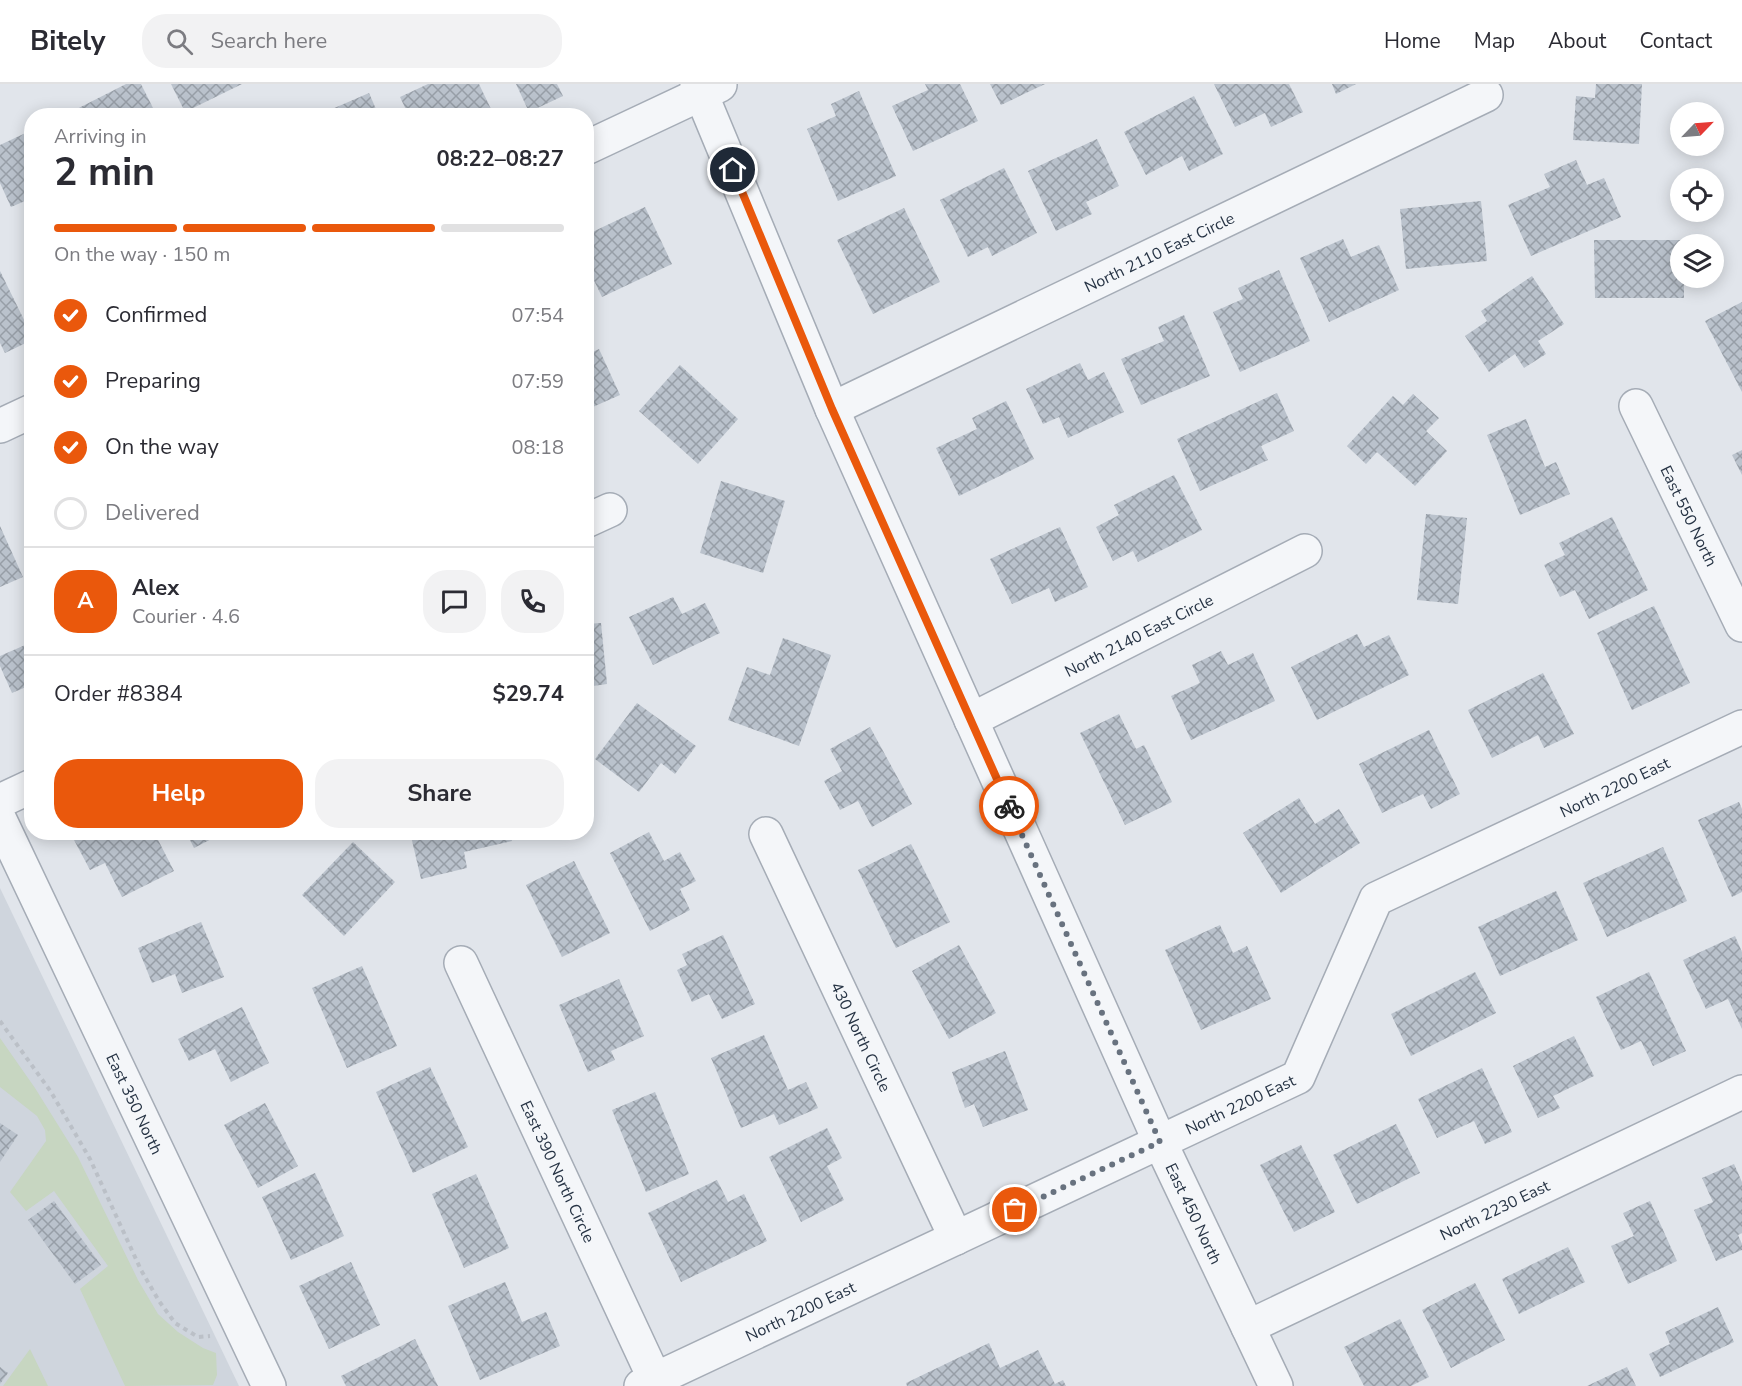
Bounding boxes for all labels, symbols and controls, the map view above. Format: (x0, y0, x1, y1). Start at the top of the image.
search box (142, 14, 562, 68)
text: Bitely (30, 22, 106, 60)
icon: search (163, 25, 196, 58)
text: Search here (211, 26, 327, 56)
text: Home (1384, 27, 1441, 55)
text: Map (1474, 27, 1515, 55)
text: About (1548, 27, 1606, 55)
text: Contact (1639, 27, 1712, 55)
north arrow (1670, 102, 1724, 156)
map controls (1670, 102, 1724, 288)
text: Arriving in (54, 123, 147, 150)
text: 08:22–08:27 (436, 144, 564, 174)
pin (707, 144, 758, 195)
text: 2 min (54, 146, 155, 199)
icon: home (716, 153, 749, 186)
button: locate (1670, 168, 1724, 222)
street label: North 2110 East Circle (1081, 207, 1238, 298)
button: layers (1670, 234, 1724, 288)
text: On the way · 150 m (54, 241, 230, 268)
icon: check (54, 299, 87, 332)
text: Confirmed (105, 300, 207, 330)
text: 07:54 (511, 302, 564, 329)
icon: check (54, 365, 87, 398)
text: Preparing (105, 366, 201, 396)
text: 07:59 (511, 368, 564, 395)
icon: check (54, 431, 87, 464)
text: On the way (105, 432, 219, 462)
text: 08:18 (511, 434, 564, 461)
street label: East 550 North (1654, 462, 1722, 570)
text: Delivered (105, 498, 200, 528)
button: chat (423, 570, 486, 633)
button: phone (501, 570, 564, 633)
text: Alex (132, 573, 179, 603)
text: A (77, 586, 94, 616)
street label: North 2140 East Circle (1061, 589, 1217, 683)
text: Courier · 4.6 (132, 603, 240, 630)
text: Order #8384 (54, 679, 183, 709)
text: $29.74 (493, 679, 564, 709)
street label: North 2200 East (1556, 752, 1674, 823)
button: Help (54, 759, 303, 828)
button: Share (315, 759, 564, 828)
courier (979, 776, 1039, 836)
icon: bike (993, 790, 1026, 823)
street label: 430 North Circle (825, 978, 896, 1096)
street label: East 350 North (100, 1050, 167, 1158)
street label: North 2200 East (1182, 1070, 1299, 1140)
street label: East 390 North Circle (515, 1097, 600, 1247)
street label: East 450 North (1160, 1160, 1227, 1268)
street label: North 2230 East (1436, 1175, 1554, 1246)
pin (989, 1184, 1040, 1235)
icon: bag (998, 1193, 1031, 1226)
street label: North 2200 East (742, 1277, 860, 1347)

